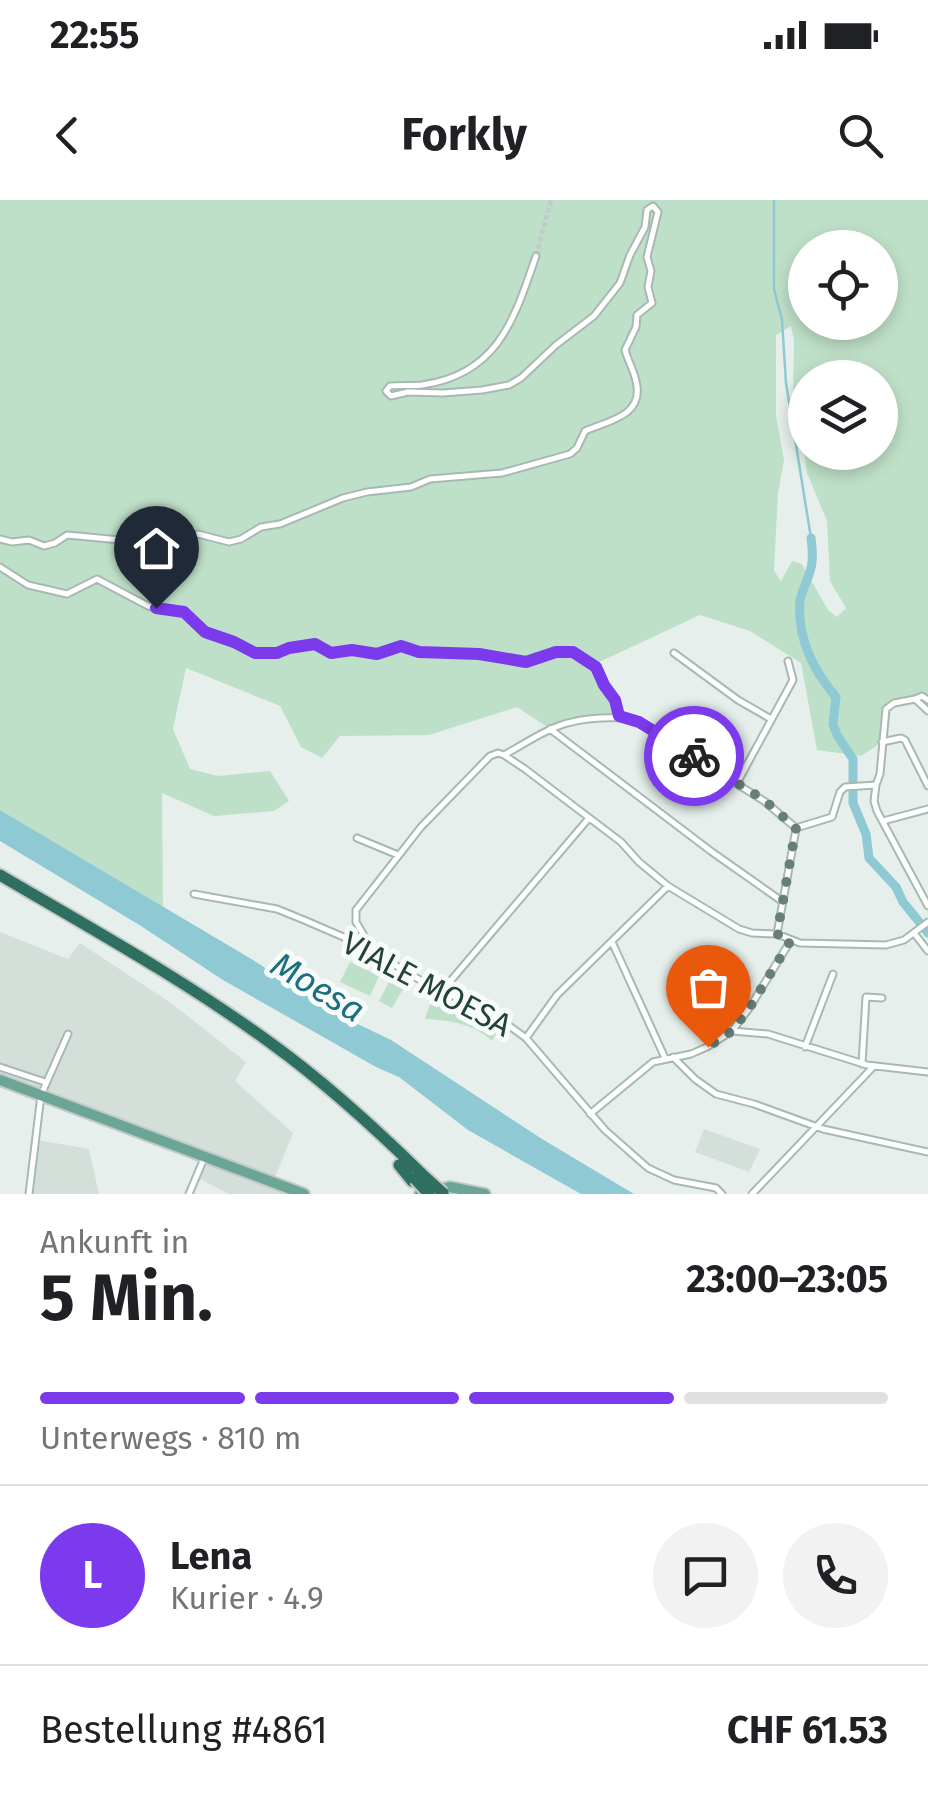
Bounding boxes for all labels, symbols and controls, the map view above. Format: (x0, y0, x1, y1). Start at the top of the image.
text: 22:55 (50, 12, 139, 58)
icon: back (40, 108, 95, 163)
text: Forkly (401, 108, 527, 162)
icon: search (833, 108, 888, 163)
map controls (788, 230, 898, 470)
button: locate (788, 230, 898, 340)
button: layers (788, 360, 898, 470)
pin (114, 506, 199, 609)
icon: home (129, 521, 184, 576)
courier (644, 706, 744, 806)
icon: bike (667, 729, 722, 784)
street label: VIALE MOESA (336, 924, 519, 1045)
water label: Moesa (264, 943, 372, 1031)
pin (666, 945, 751, 1048)
icon: bag (681, 960, 736, 1015)
text: Ankunft in (40, 1223, 189, 1261)
text: 23:00–23:05 (686, 1256, 888, 1302)
text: 5 Min. (40, 1259, 213, 1337)
text: Unterwegs · 810 m (40, 1419, 301, 1457)
button: chat (653, 1523, 758, 1628)
button: phone (783, 1523, 888, 1628)
text: Lena (170, 1533, 252, 1579)
text: L (83, 1552, 102, 1598)
text: Kurier · 4.9 (170, 1579, 324, 1617)
text: Bestellung #4861 (40, 1707, 328, 1753)
text: CHF 61.53 (727, 1707, 888, 1753)

